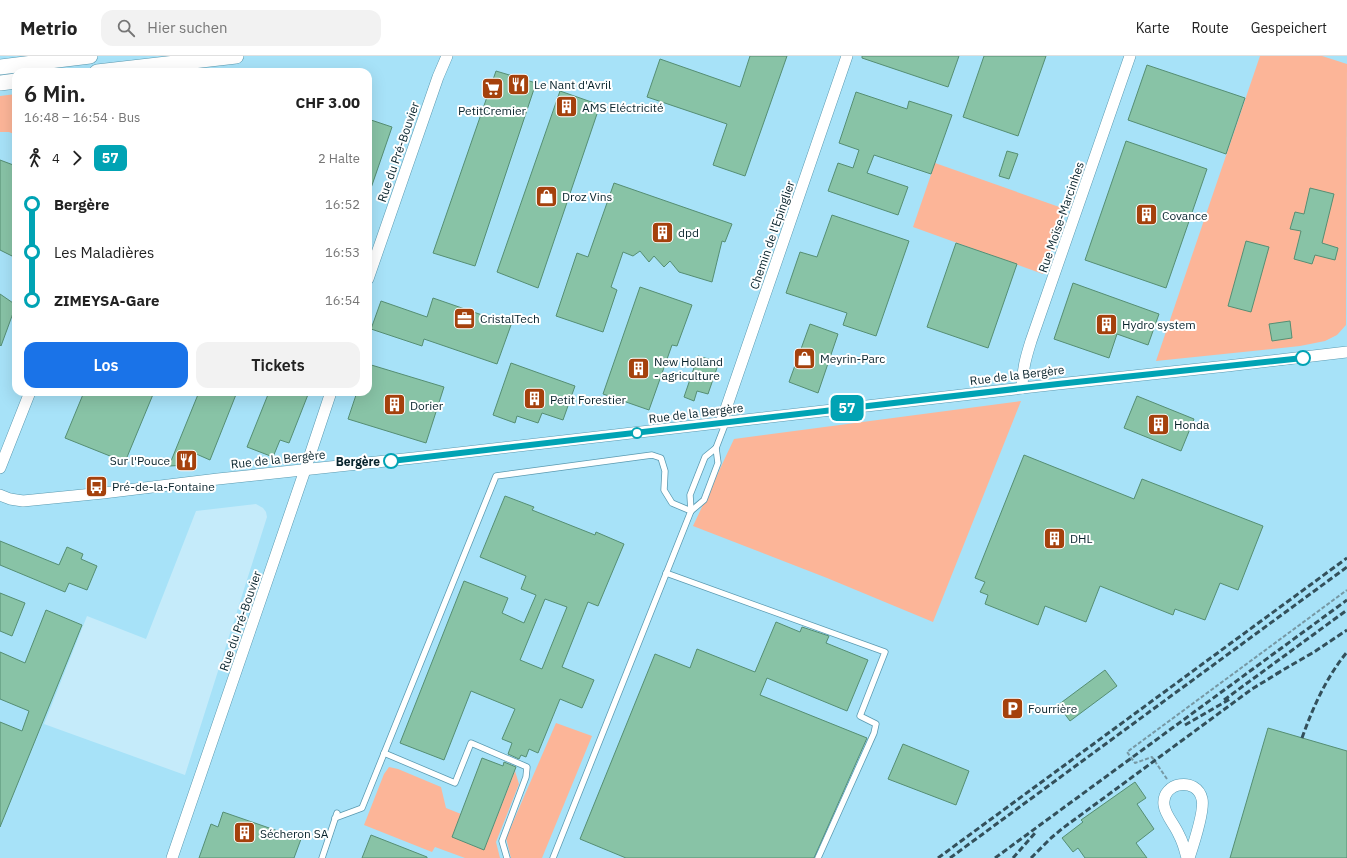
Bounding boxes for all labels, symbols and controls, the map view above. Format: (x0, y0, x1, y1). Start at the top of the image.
search box (101, 10, 381, 46)
text: Metrio (20, 16, 77, 40)
icon: search (115, 17, 137, 39)
text: Hier suchen (147, 18, 228, 37)
text: Karte (1136, 19, 1170, 37)
text: Route (1192, 19, 1229, 37)
text: Gespeichert (1251, 19, 1327, 37)
restaurant icon: Le Nant d'Avril (505, 71, 531, 97)
supermarket icon: PetitCremier (479, 76, 505, 102)
place label: Le Nant d'Avril (534, 77, 611, 92)
text: 6 Min. (24, 79, 86, 108)
text: CHF 3.00 (295, 93, 360, 112)
building icon: AMS Eléctricité (553, 94, 579, 120)
street label: Rue du Pré-Bouvier (374, 99, 422, 204)
place label: AMS Eléctricité (582, 100, 664, 115)
place label: PetitCremier (458, 103, 527, 118)
text: 16:48 – 16:54 · Bus (24, 109, 140, 126)
icon: walk (24, 147, 46, 169)
icon: forward (66, 147, 88, 169)
text: 57 (102, 149, 119, 167)
text: 4 (52, 150, 60, 167)
text: 2 Halte (318, 150, 360, 167)
street label: Rue Moïse-Marcinhes (1035, 159, 1087, 274)
street label: Chemin de l'Epinglier (746, 178, 798, 291)
shop icon: Droz Vins (533, 183, 559, 209)
place label: Droz Vins (562, 189, 613, 204)
text: Bergère (54, 195, 109, 214)
text: 16:52 (325, 196, 360, 213)
building icon: Covance (1133, 202, 1159, 228)
place label: Covance (1162, 208, 1208, 223)
building icon: dpd (649, 219, 675, 245)
place label: dpd (678, 225, 699, 240)
text: Les Maladières (54, 243, 154, 262)
text: 16:53 (325, 244, 360, 261)
text: ZIMEYSA-Gare (54, 291, 159, 310)
text: 16:54 (325, 292, 360, 309)
office icon: CristalTech (452, 305, 478, 331)
place label: CristalTech (480, 311, 540, 326)
building icon: Hydro system (1094, 311, 1120, 337)
place label: Hydro system (1122, 317, 1196, 332)
button: Los (24, 342, 188, 388)
button: Tickets (196, 342, 360, 388)
shop icon: Meyrin-Parc (792, 345, 818, 371)
unlabelled marker (1295, 350, 1311, 366)
place label: Meyrin-Parc (820, 351, 885, 366)
place label: New Holland - agriculture (654, 354, 723, 383)
building icon: New Holland - agriculture (625, 355, 651, 381)
street label: Rue de la Bergère (969, 362, 1066, 388)
building icon: Petit Forestier (521, 386, 547, 412)
building icon: Dorier (382, 392, 408, 418)
place label: Petit Forestier (550, 392, 626, 407)
line badge: 57 (829, 395, 865, 421)
place label: Dorier (410, 398, 444, 413)
text: 57 (839, 399, 855, 417)
street label: Rue de la Bergère (648, 400, 745, 426)
building icon: Honda (1146, 411, 1172, 437)
place label: Honda (1174, 417, 1210, 432)
unlabelled marker (631, 427, 643, 439)
restaurant icon: Sur l'Pouce (173, 447, 199, 473)
street label: Rue de la Bergère (230, 447, 326, 471)
place label: Sur l'Pouce (110, 453, 170, 468)
marker: Bergère (383, 453, 399, 469)
place label: Bergère (336, 454, 380, 469)
bus stop icon: Pré-de-la-Fontaine (83, 473, 109, 499)
place label: Pré-de-la-Fontaine (112, 479, 215, 494)
building icon: DHL (1041, 525, 1067, 551)
place label: DHL (1070, 531, 1093, 546)
street label: Rue du Pré-Bouvier (216, 568, 264, 673)
parking icon: Fourrière (999, 695, 1025, 721)
place label: Fourrière (1028, 701, 1078, 716)
building icon: Sécheron SA (232, 820, 258, 846)
place label: Sécheron SA (260, 826, 329, 841)

